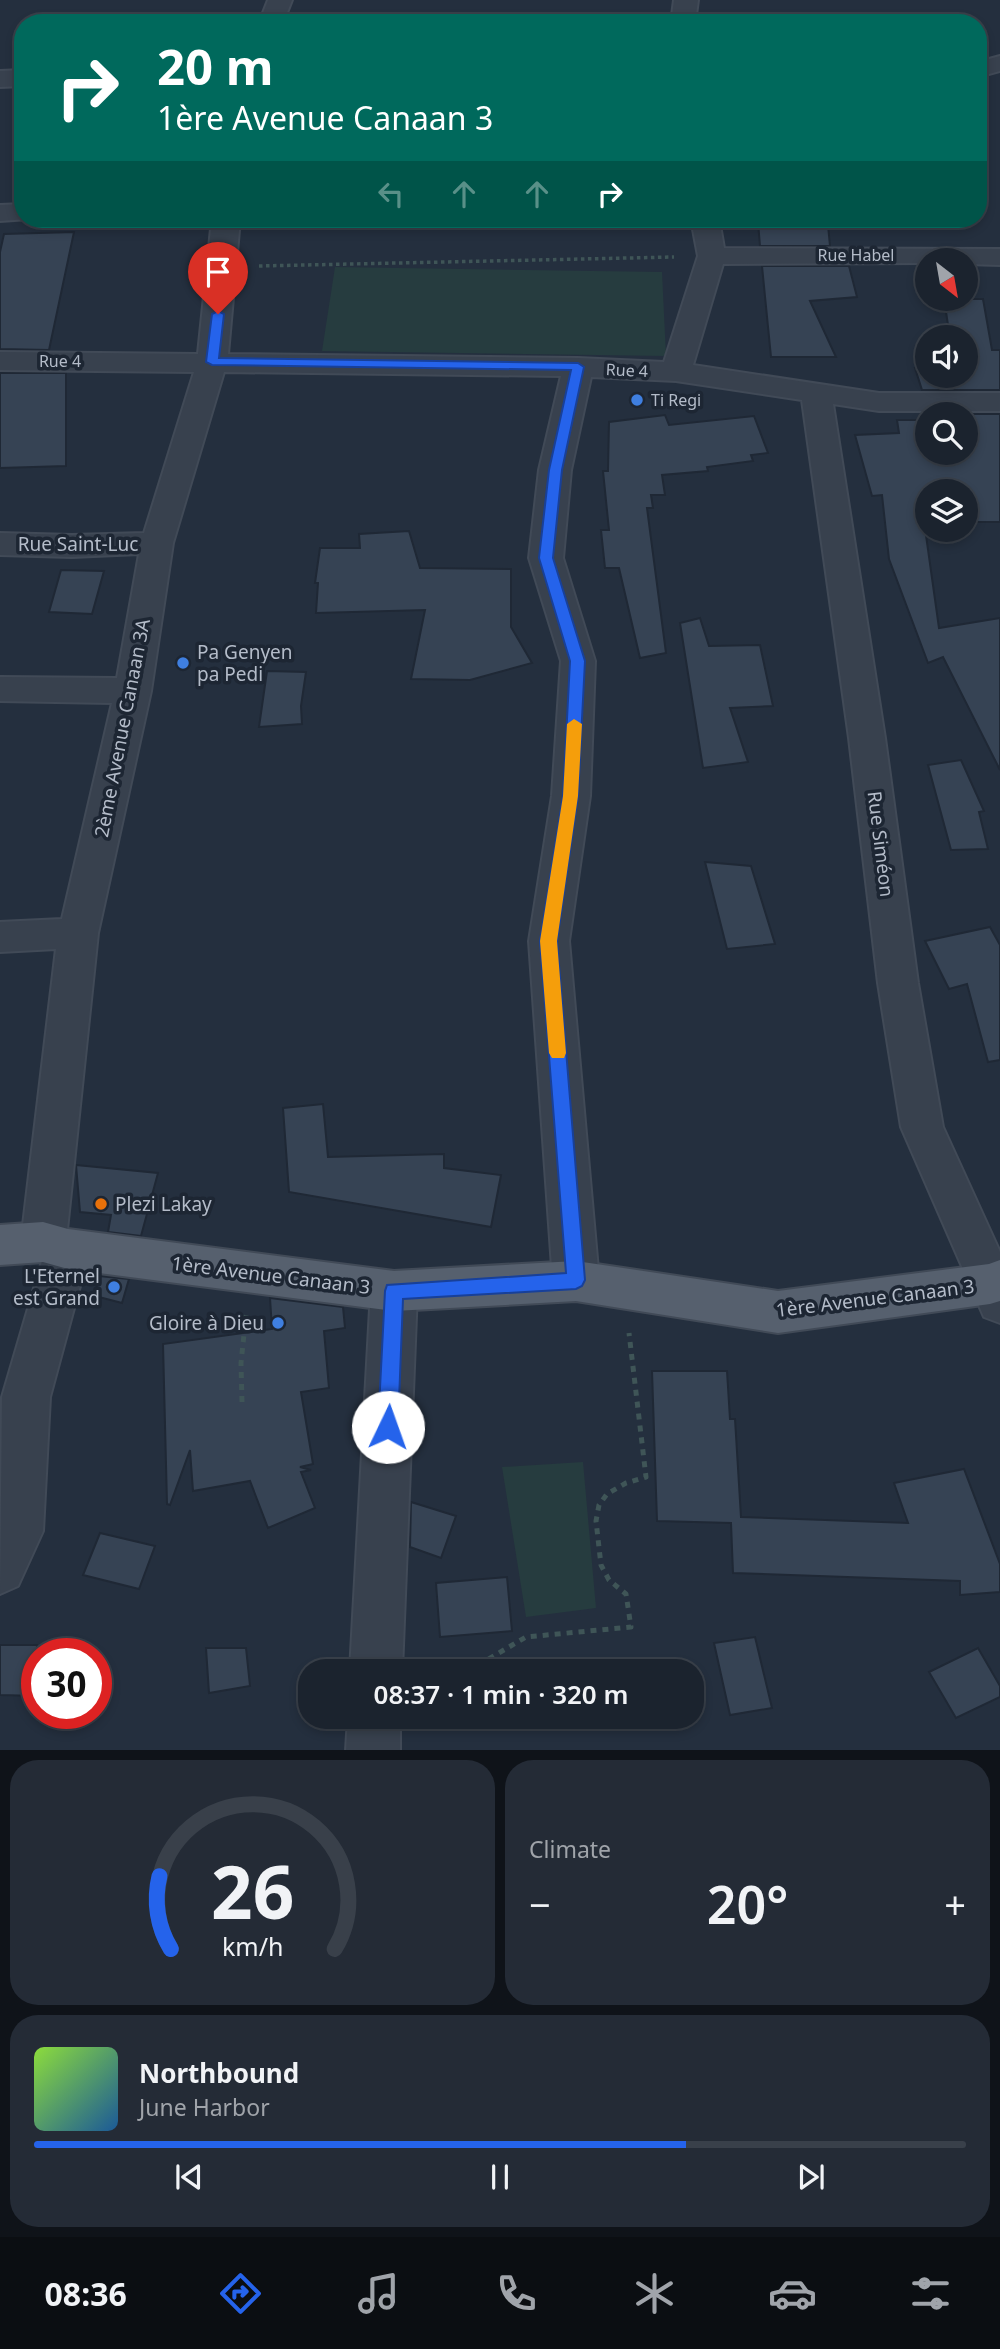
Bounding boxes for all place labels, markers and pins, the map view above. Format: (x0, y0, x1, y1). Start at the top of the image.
pin (188, 242, 248, 314)
place label: Ti Regi (651, 389, 701, 411)
marker: Ti Regi (629, 392, 645, 408)
place label: Pa Genyen pa Pedi (197, 639, 293, 687)
marker: Pa Genyen pa Pedi (175, 655, 191, 671)
place label: Plezi Lakay (115, 1191, 212, 1217)
marker: Plezi Lakay (93, 1196, 109, 1212)
place label: L'Eternel est Grand (13, 1263, 100, 1311)
marker: L'Eternel est Grand (106, 1279, 122, 1295)
place label: Gloire à Dieu (149, 1310, 264, 1336)
marker: Gloire à Dieu (270, 1315, 286, 1331)

